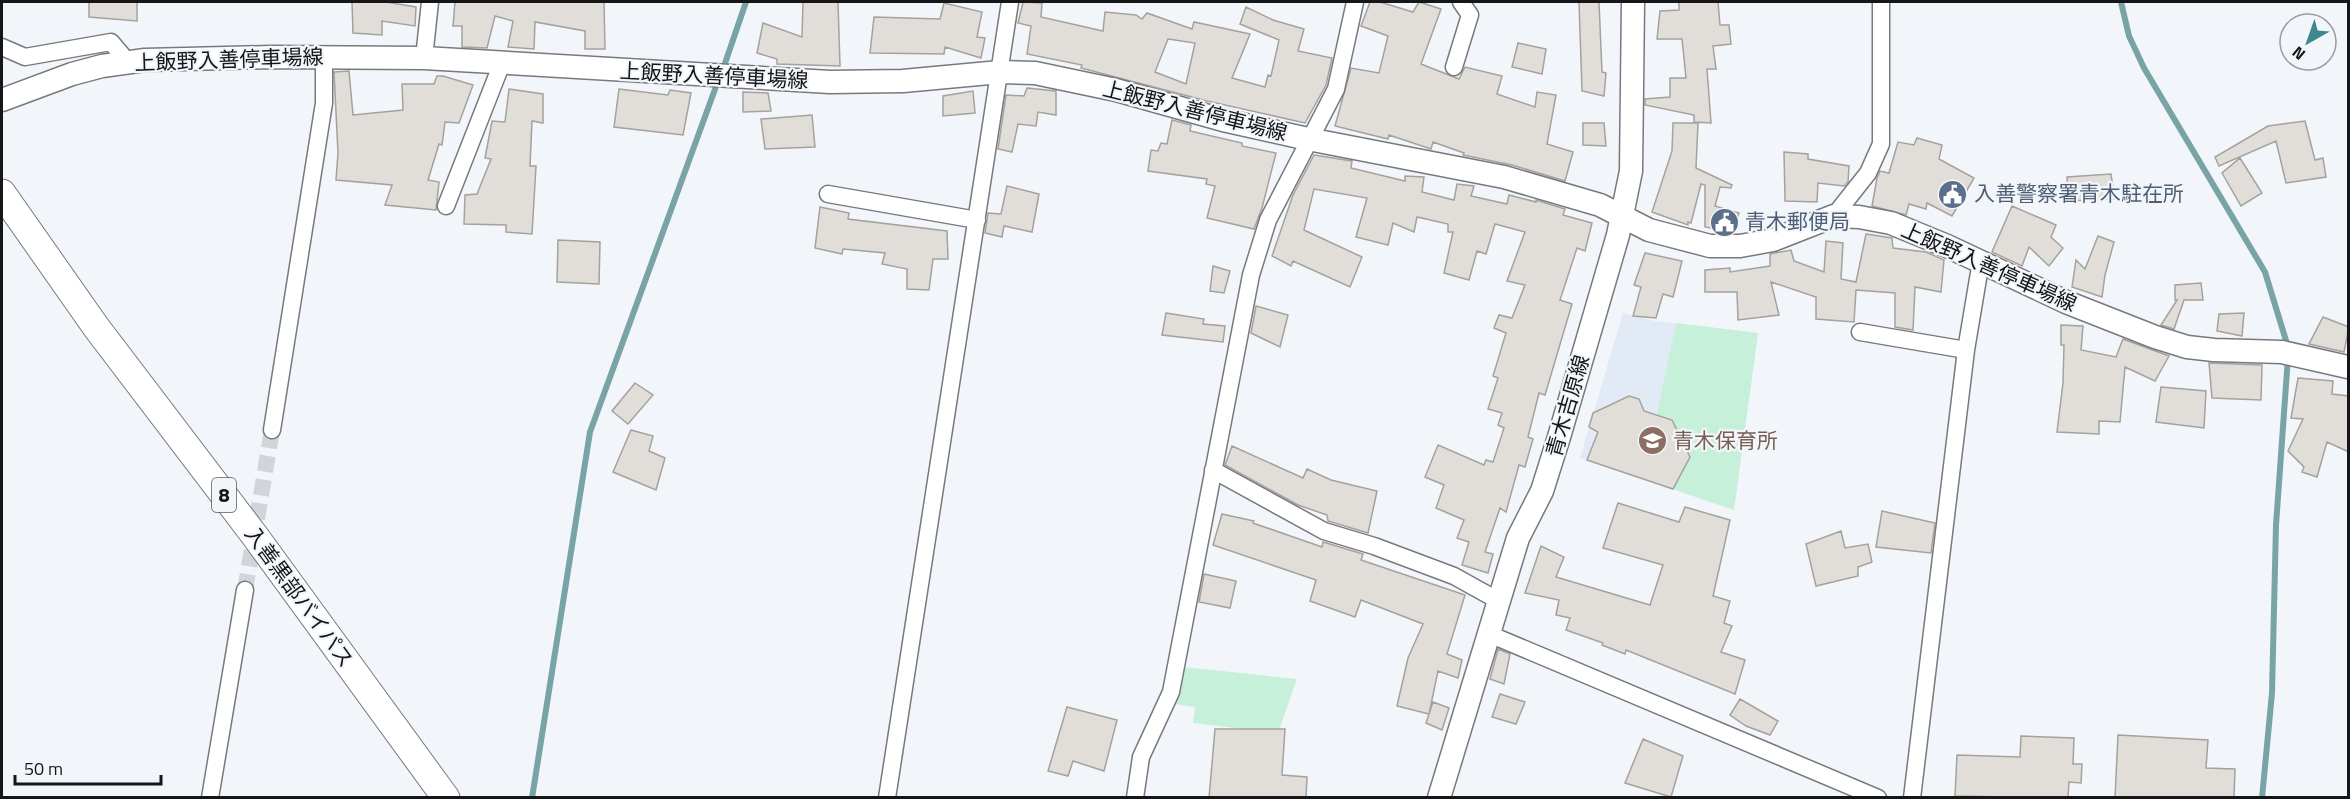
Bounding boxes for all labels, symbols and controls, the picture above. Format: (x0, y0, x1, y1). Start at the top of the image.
north arrow (2278, 12, 2338, 72)
street label: 上飯野入善停車場線 (134, 40, 324, 78)
text: N (2286, 41, 2310, 66)
street label: 上飯野入善停車場線 (619, 54, 809, 96)
street label: 上飯野入善停車場線 (1100, 72, 1291, 148)
place label: 入善警察署青木駐在所 (1974, 177, 2184, 209)
public building icon: 入善警察署青木駐在所 (1937, 178, 1969, 210)
place label: 青木郵便局 (1745, 205, 1850, 237)
public building icon: 青木郵便局 (1708, 206, 1740, 238)
street label: 上飯野入善停車場線 (1897, 213, 2082, 319)
street label: 青木吉原線 (1537, 351, 1597, 461)
place label: 青木保育所 (1673, 424, 1778, 456)
school or university icon: 青木保育所 (1636, 425, 1668, 457)
road number: 8 (212, 478, 236, 512)
street label: 入善黒部バイパス (238, 519, 362, 674)
scale bar (15, 748, 160, 786)
text: 50 m (24, 755, 63, 782)

